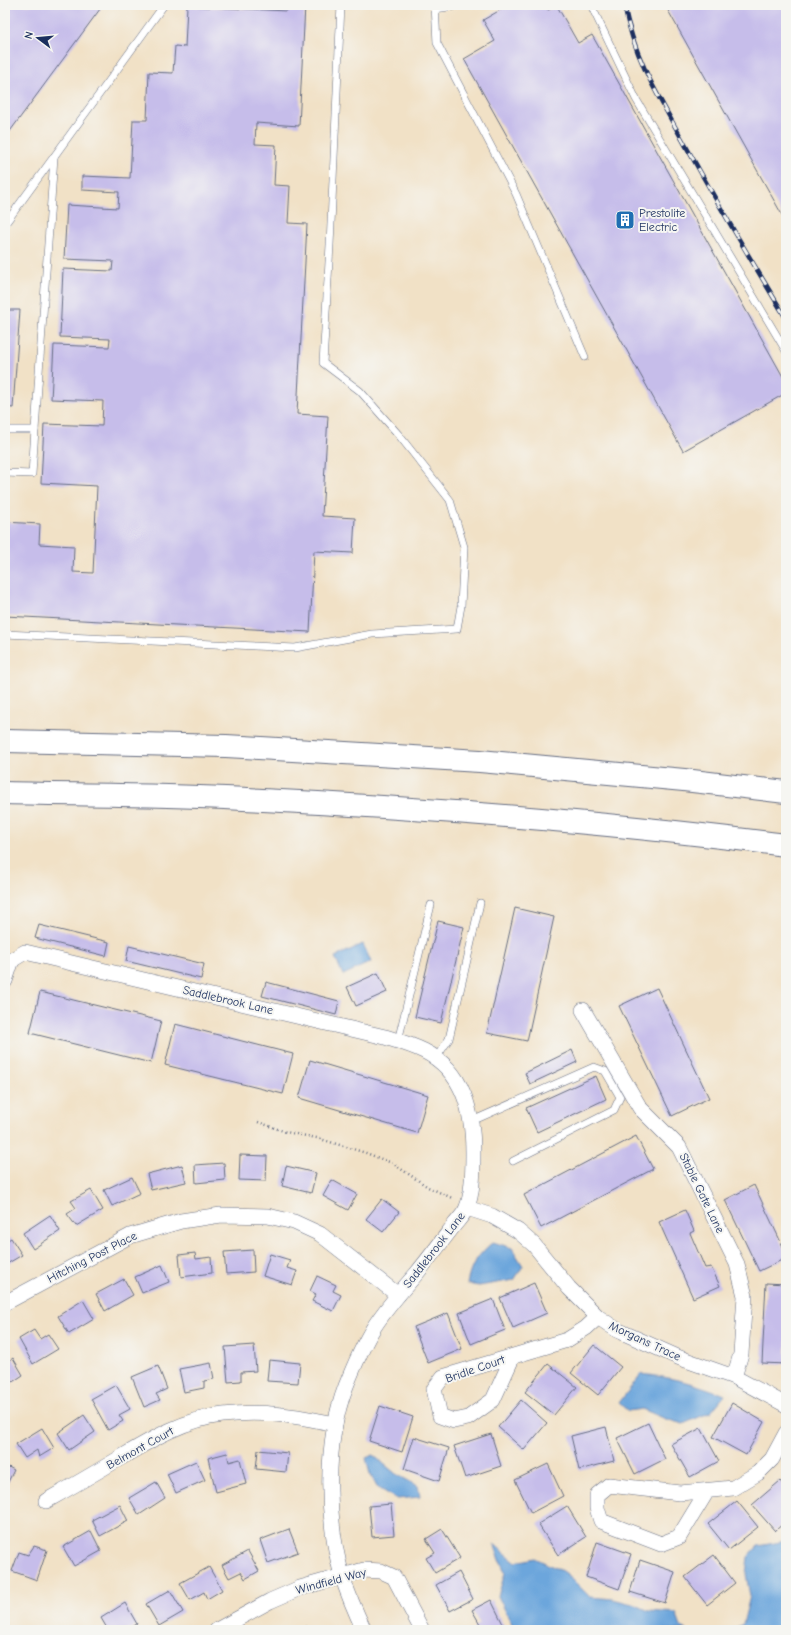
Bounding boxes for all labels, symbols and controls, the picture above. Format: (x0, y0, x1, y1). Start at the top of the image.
north arrow (18, 18, 58, 58)
text: N (22, 30, 36, 41)
place label: Prestolite Electric (639, 206, 685, 234)
building icon: Prestolite Electric (614, 209, 636, 231)
street label: Saddlebrook Lane (181, 983, 275, 1017)
street label: Stable Gate Lane (677, 1151, 727, 1235)
street label: Saddlebrook Lane (400, 1209, 468, 1291)
street label: Hitching Post Place (45, 1228, 139, 1286)
street label: Morgans Trace (607, 1318, 683, 1364)
street label: Bridle Court (443, 1352, 507, 1386)
street label: Belmont Court (104, 1424, 176, 1472)
street label: Windfield Way (294, 1565, 368, 1597)

